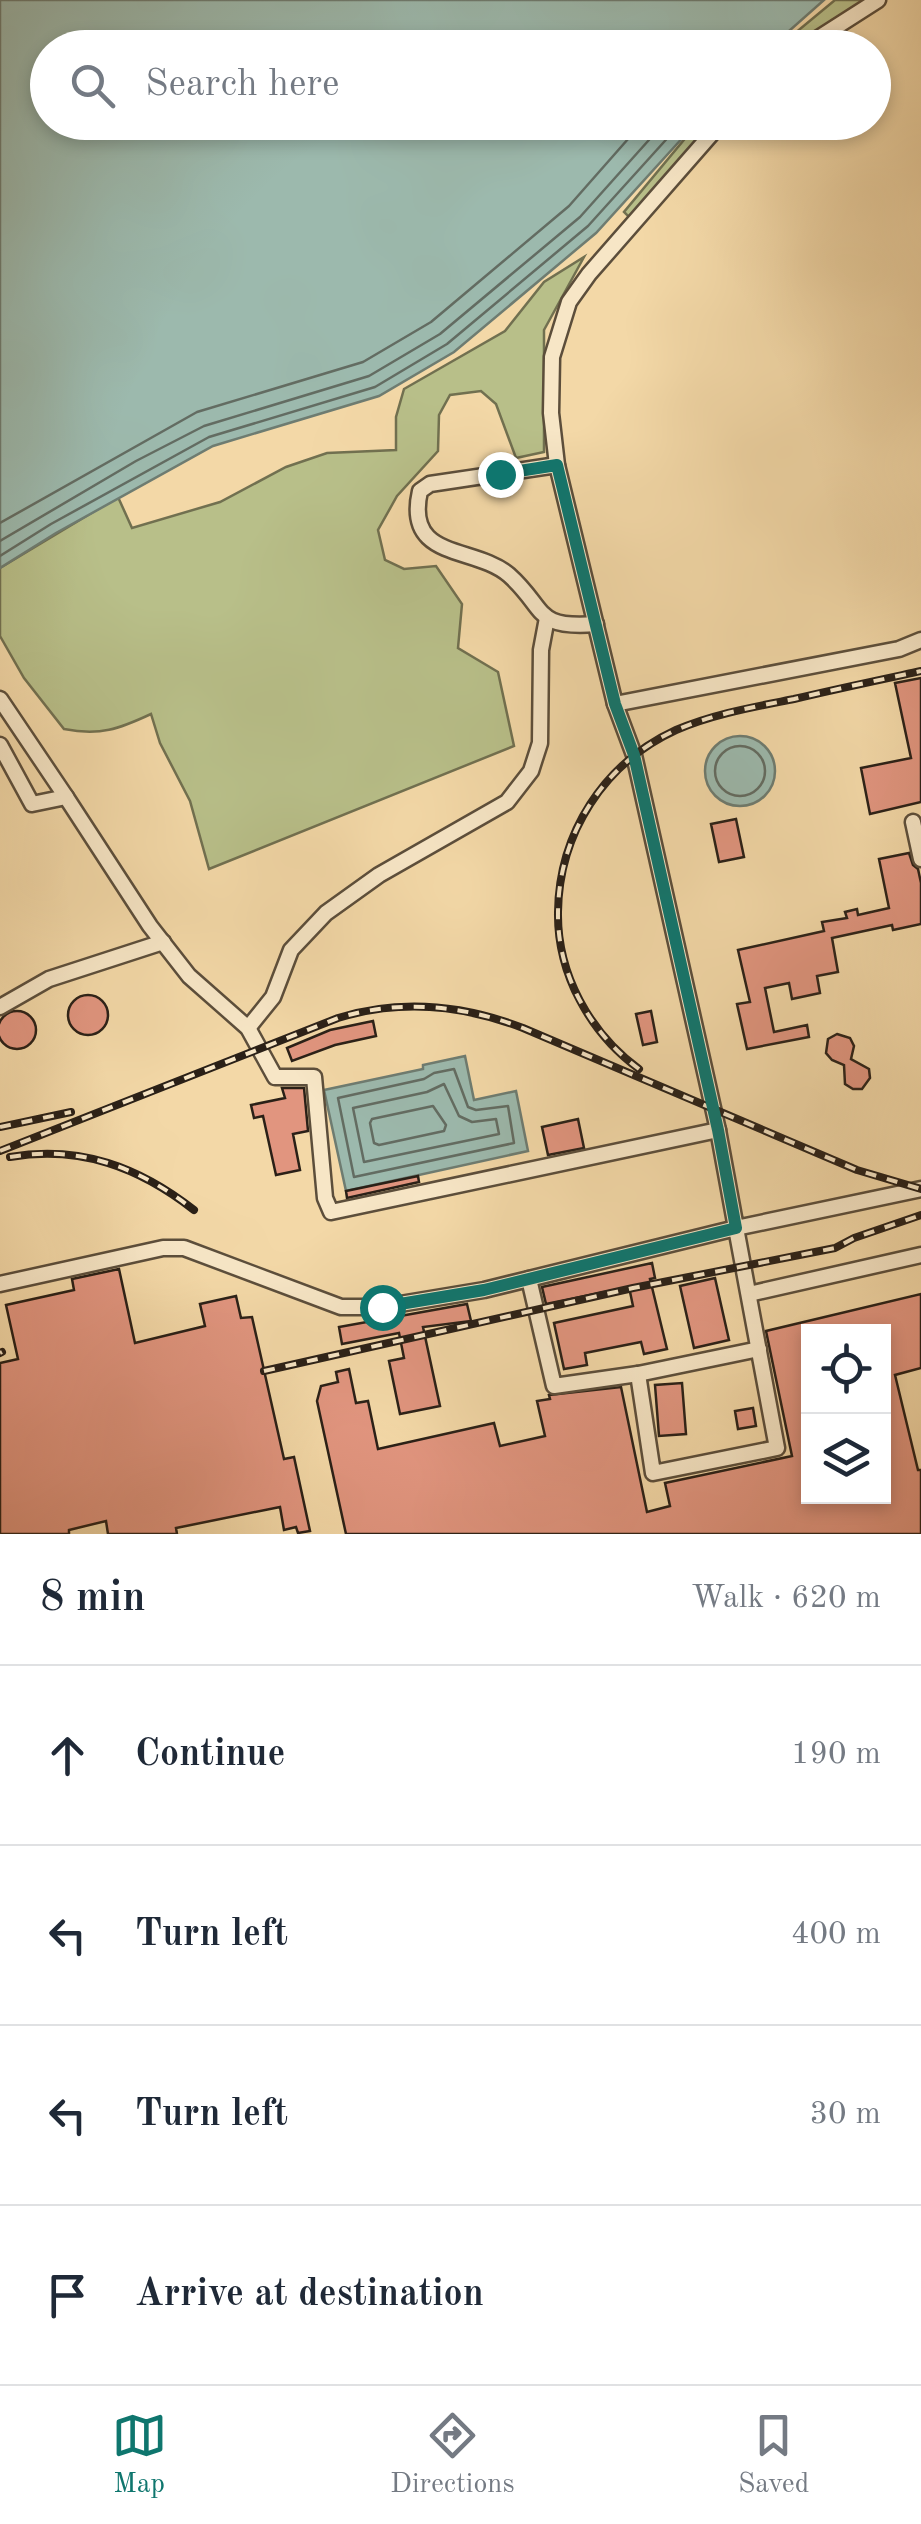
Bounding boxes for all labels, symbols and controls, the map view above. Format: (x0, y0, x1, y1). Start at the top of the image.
search box (30, 30, 891, 140)
icon: search (65, 58, 120, 113)
text: Search here (145, 66, 340, 104)
route end (478, 452, 524, 498)
route start (360, 1285, 406, 1331)
map controls (801, 1324, 891, 1504)
button: locate (801, 1324, 891, 1414)
button: layers (801, 1414, 891, 1504)
text: 8 min (40, 1578, 146, 1620)
text: Walk · 620 m (691, 1583, 881, 1615)
icon: ahead (40, 1728, 95, 1783)
text: Continue (135, 1736, 285, 1774)
text: 190 m (791, 1739, 881, 1771)
icon: left (40, 1908, 95, 1963)
text: Turn left (135, 1916, 288, 1954)
text: 400 m (791, 1919, 881, 1951)
icon: left (40, 2088, 95, 2143)
text: Turn left (135, 2096, 288, 2134)
text: 30 m (810, 2099, 881, 2131)
icon: arrive (40, 2268, 95, 2323)
text: Arrive at destination (135, 2276, 484, 2314)
tab: Map (112, 2408, 167, 2503)
tab: Directions (390, 2408, 515, 2503)
tab: Saved (738, 2408, 809, 2503)

